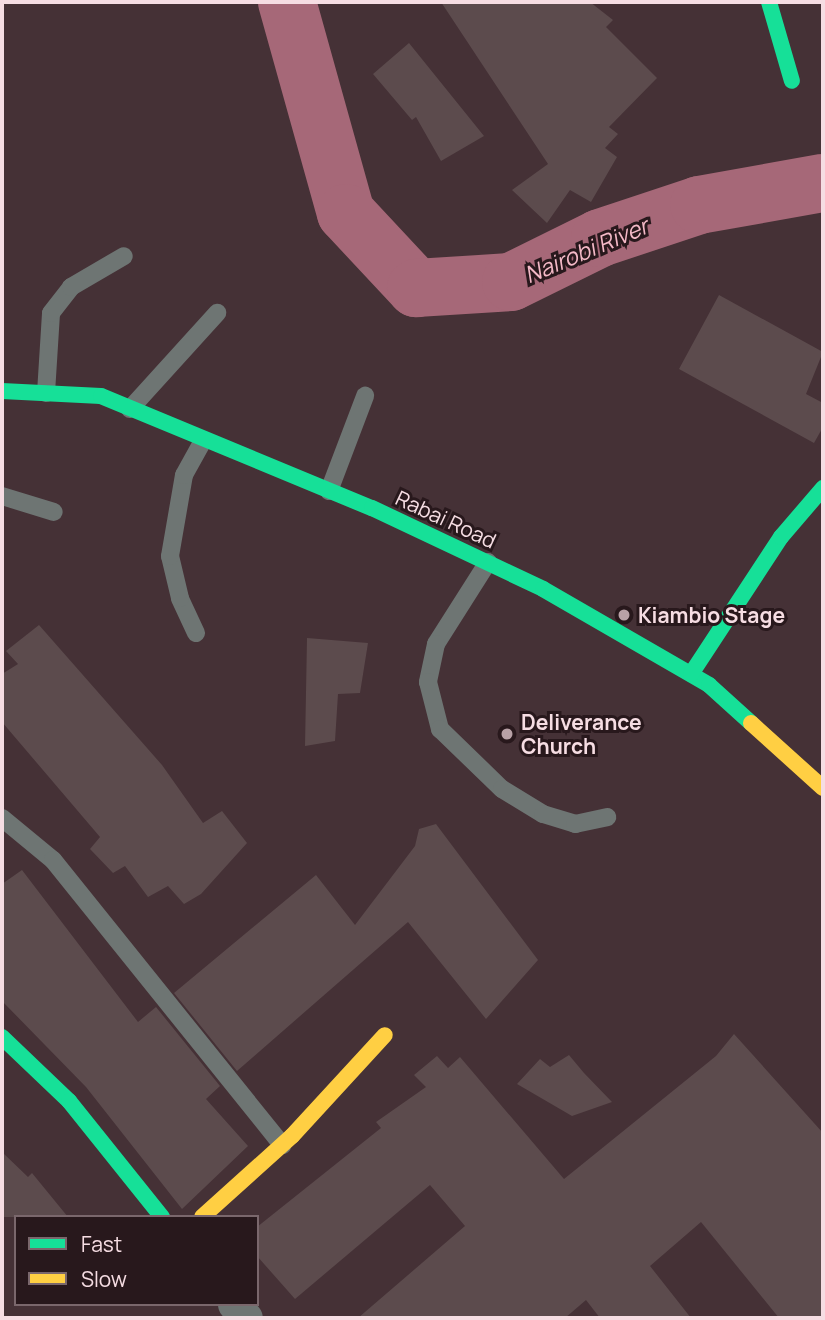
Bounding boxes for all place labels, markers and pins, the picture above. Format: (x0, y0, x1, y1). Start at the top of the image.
place label: Kiambio Stage (638, 602, 785, 628)
marker: Kiambio Stage (616, 607, 632, 623)
place label: Deliverance Church (521, 709, 642, 759)
marker: Deliverance Church (499, 726, 515, 742)

